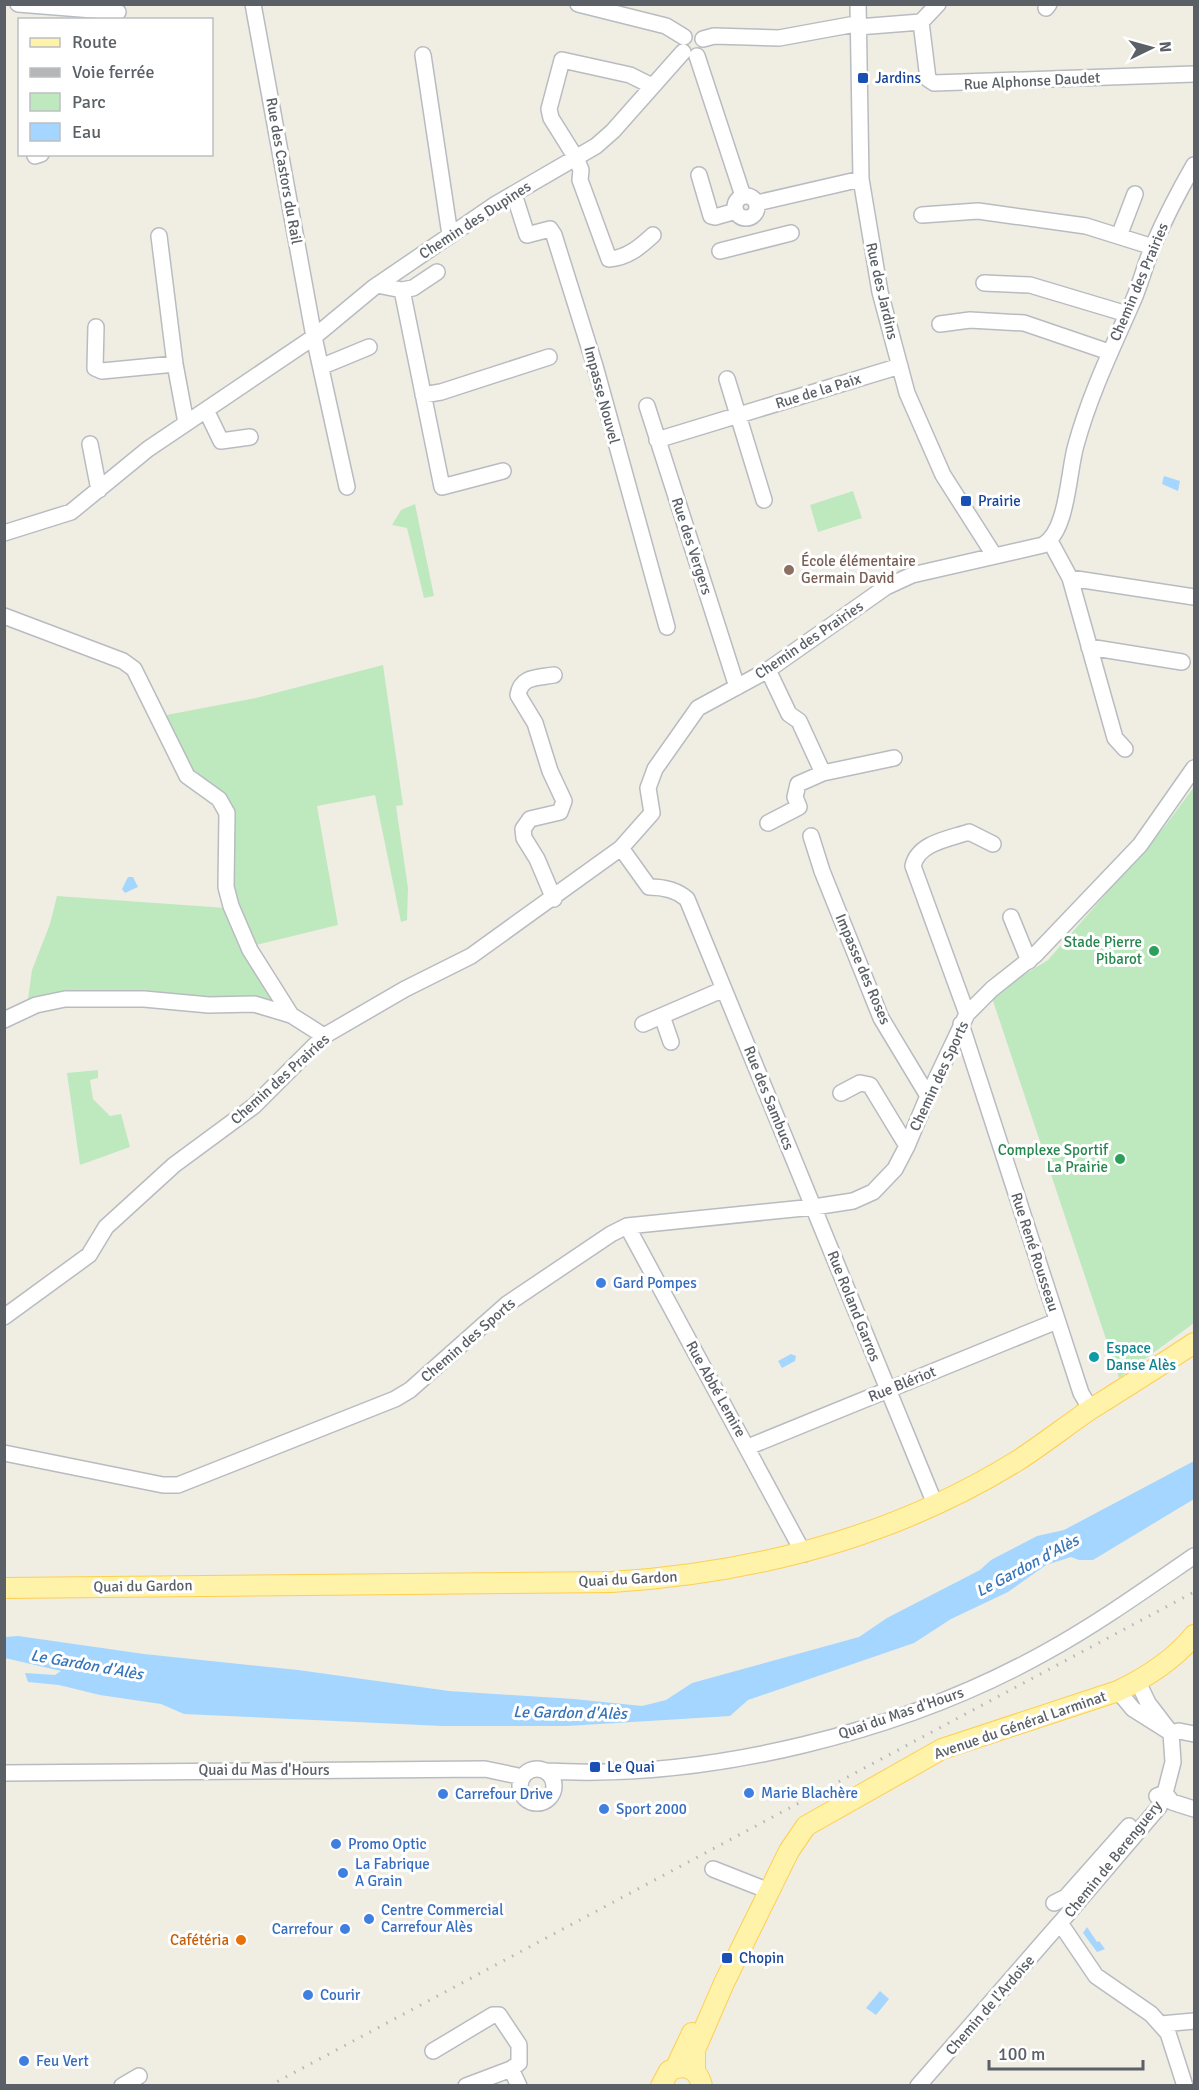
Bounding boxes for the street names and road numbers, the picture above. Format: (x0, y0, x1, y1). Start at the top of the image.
street label: Rue Alphonse Daudet (963, 68, 1101, 94)
street label: Rue des Castors du Rail (262, 96, 306, 246)
street label: Chemin des Dupines (416, 177, 535, 263)
street label: Chemin des Prairies (1106, 220, 1172, 344)
street label: Rue des Jardins (862, 241, 902, 342)
street label: Impasse Nouvel (580, 344, 624, 446)
street label: Rue de la Paix (773, 369, 863, 413)
street label: Rue des Vergers (668, 495, 716, 597)
street label: Chemin des Prairies (751, 597, 867, 683)
street label: Impasse des Roses (832, 911, 895, 1027)
street label: Chemin des Sports (906, 1018, 973, 1134)
street label: Chemin des Prairies (227, 1030, 333, 1128)
street label: Rue des Sambucs (740, 1043, 798, 1153)
street label: Rue René Rousseau (1007, 1190, 1063, 1314)
street label: Rue Roland Garros (824, 1248, 885, 1365)
street label: Chemin des Sports (417, 1294, 519, 1386)
street label: Rue Abbé Lemire (682, 1338, 750, 1440)
street label: Rue Blériot (866, 1362, 938, 1406)
street label: Quai du Gardon (578, 1567, 678, 1591)
street label: Quai du Gardon (93, 1576, 193, 1596)
street label: Quai du Mas d'Hours (836, 1683, 966, 1743)
street label: Avenue du Général Larminat (932, 1687, 1108, 1763)
street label: Quai du Mas d'Hours (198, 1761, 330, 1779)
street label: Chemin de Berenguery (1060, 1797, 1166, 1921)
street label: Chemin de l'Ardoise (942, 1951, 1038, 2059)

